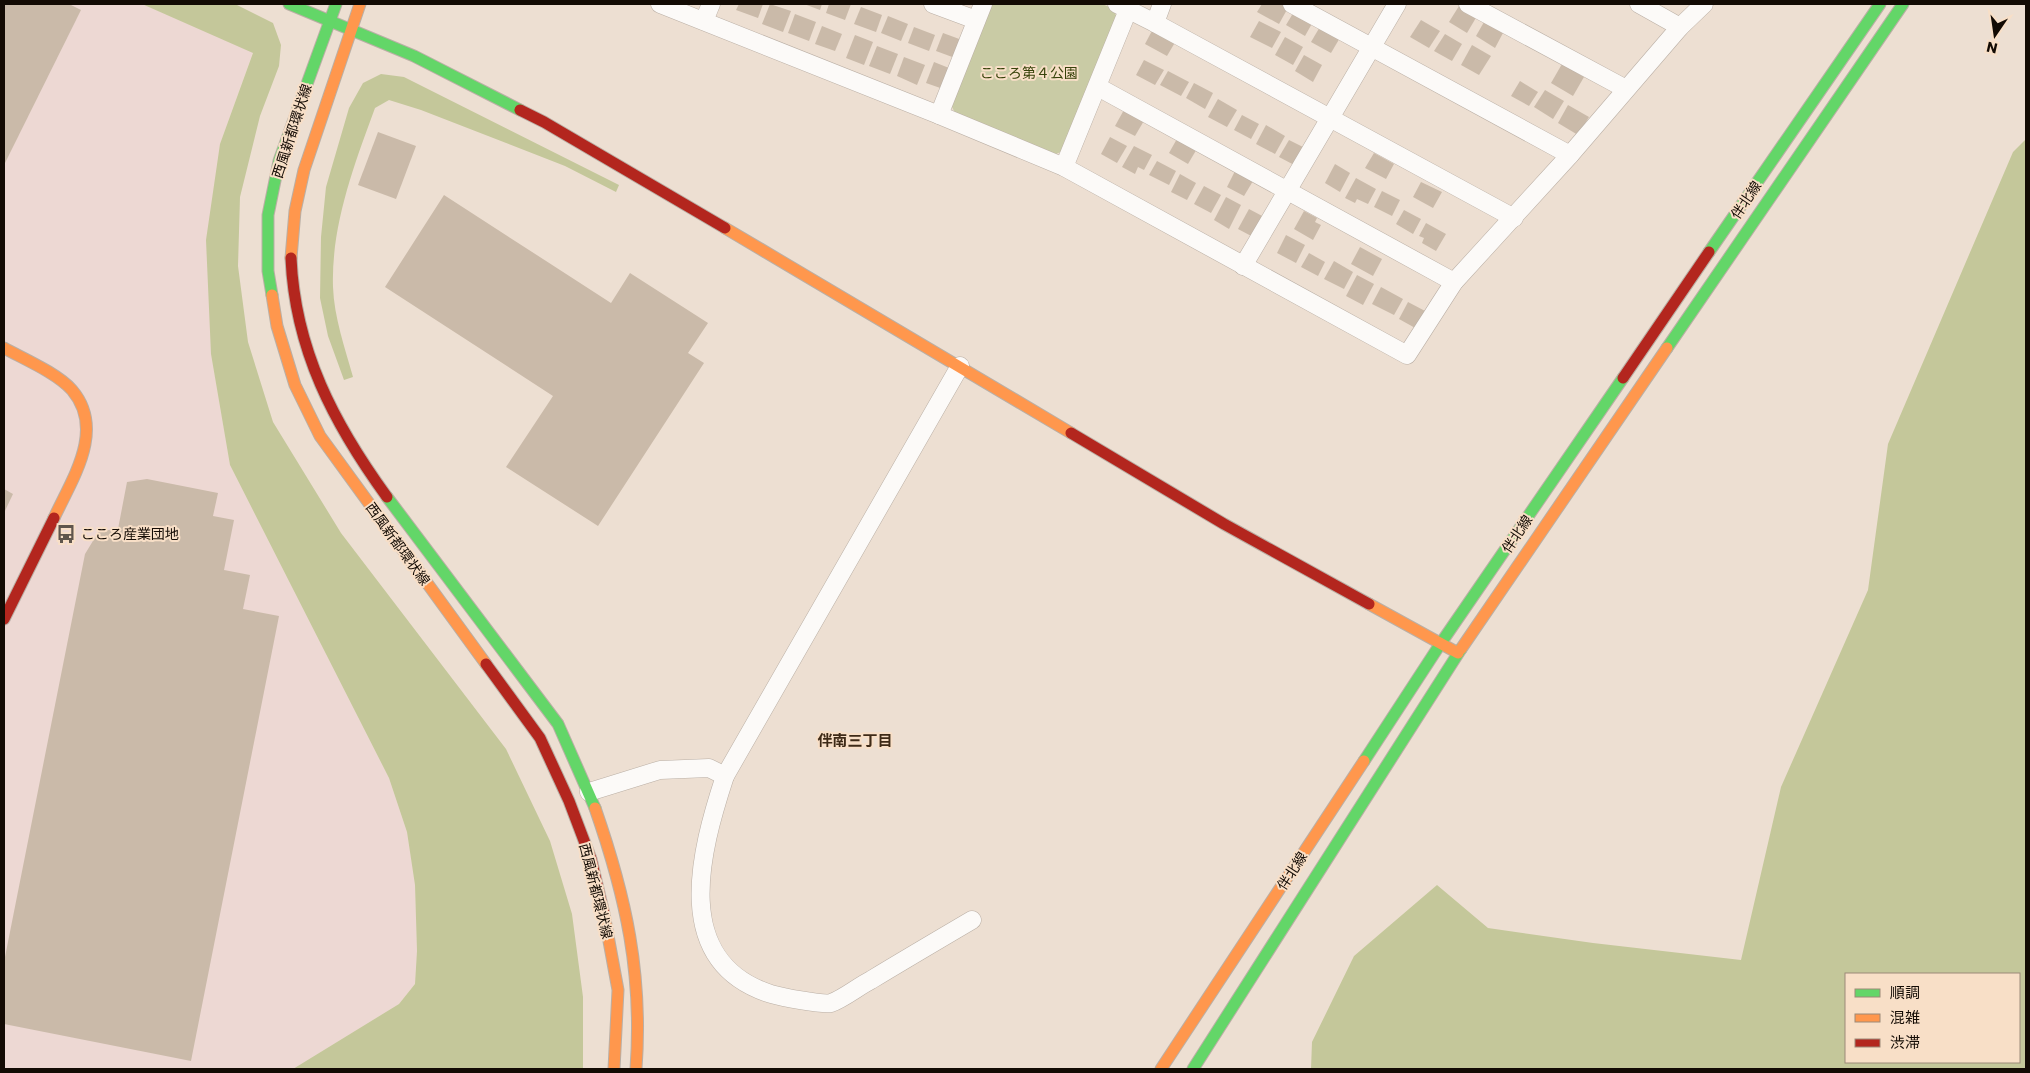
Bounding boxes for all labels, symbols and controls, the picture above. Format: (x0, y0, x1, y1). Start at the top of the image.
north arrow (1970, 10, 2020, 60)
text: N (1985, 37, 1999, 59)
park label: こころ第４公園 (980, 63, 1078, 83)
street label: 西風新都環状線 (267, 81, 317, 181)
street label: 伴北線 (1726, 177, 1766, 223)
street label: 西風新都環状線 (361, 498, 435, 590)
street label: 伴北線 (1497, 511, 1537, 557)
bus stop icon: こころ産業団地 (55, 523, 77, 545)
place label: こころ産業団地 (81, 524, 179, 544)
district label: 伴南三丁目 (817, 730, 893, 751)
street label: 西風新都環状線 (574, 841, 618, 941)
street label: 伴北線 (1272, 848, 1312, 894)
legend (1845, 973, 2020, 1063)
text: 順調 (1890, 982, 1920, 1003)
text: 混雑 (1890, 1007, 1920, 1028)
text: 渋滞 (1890, 1032, 1920, 1053)

